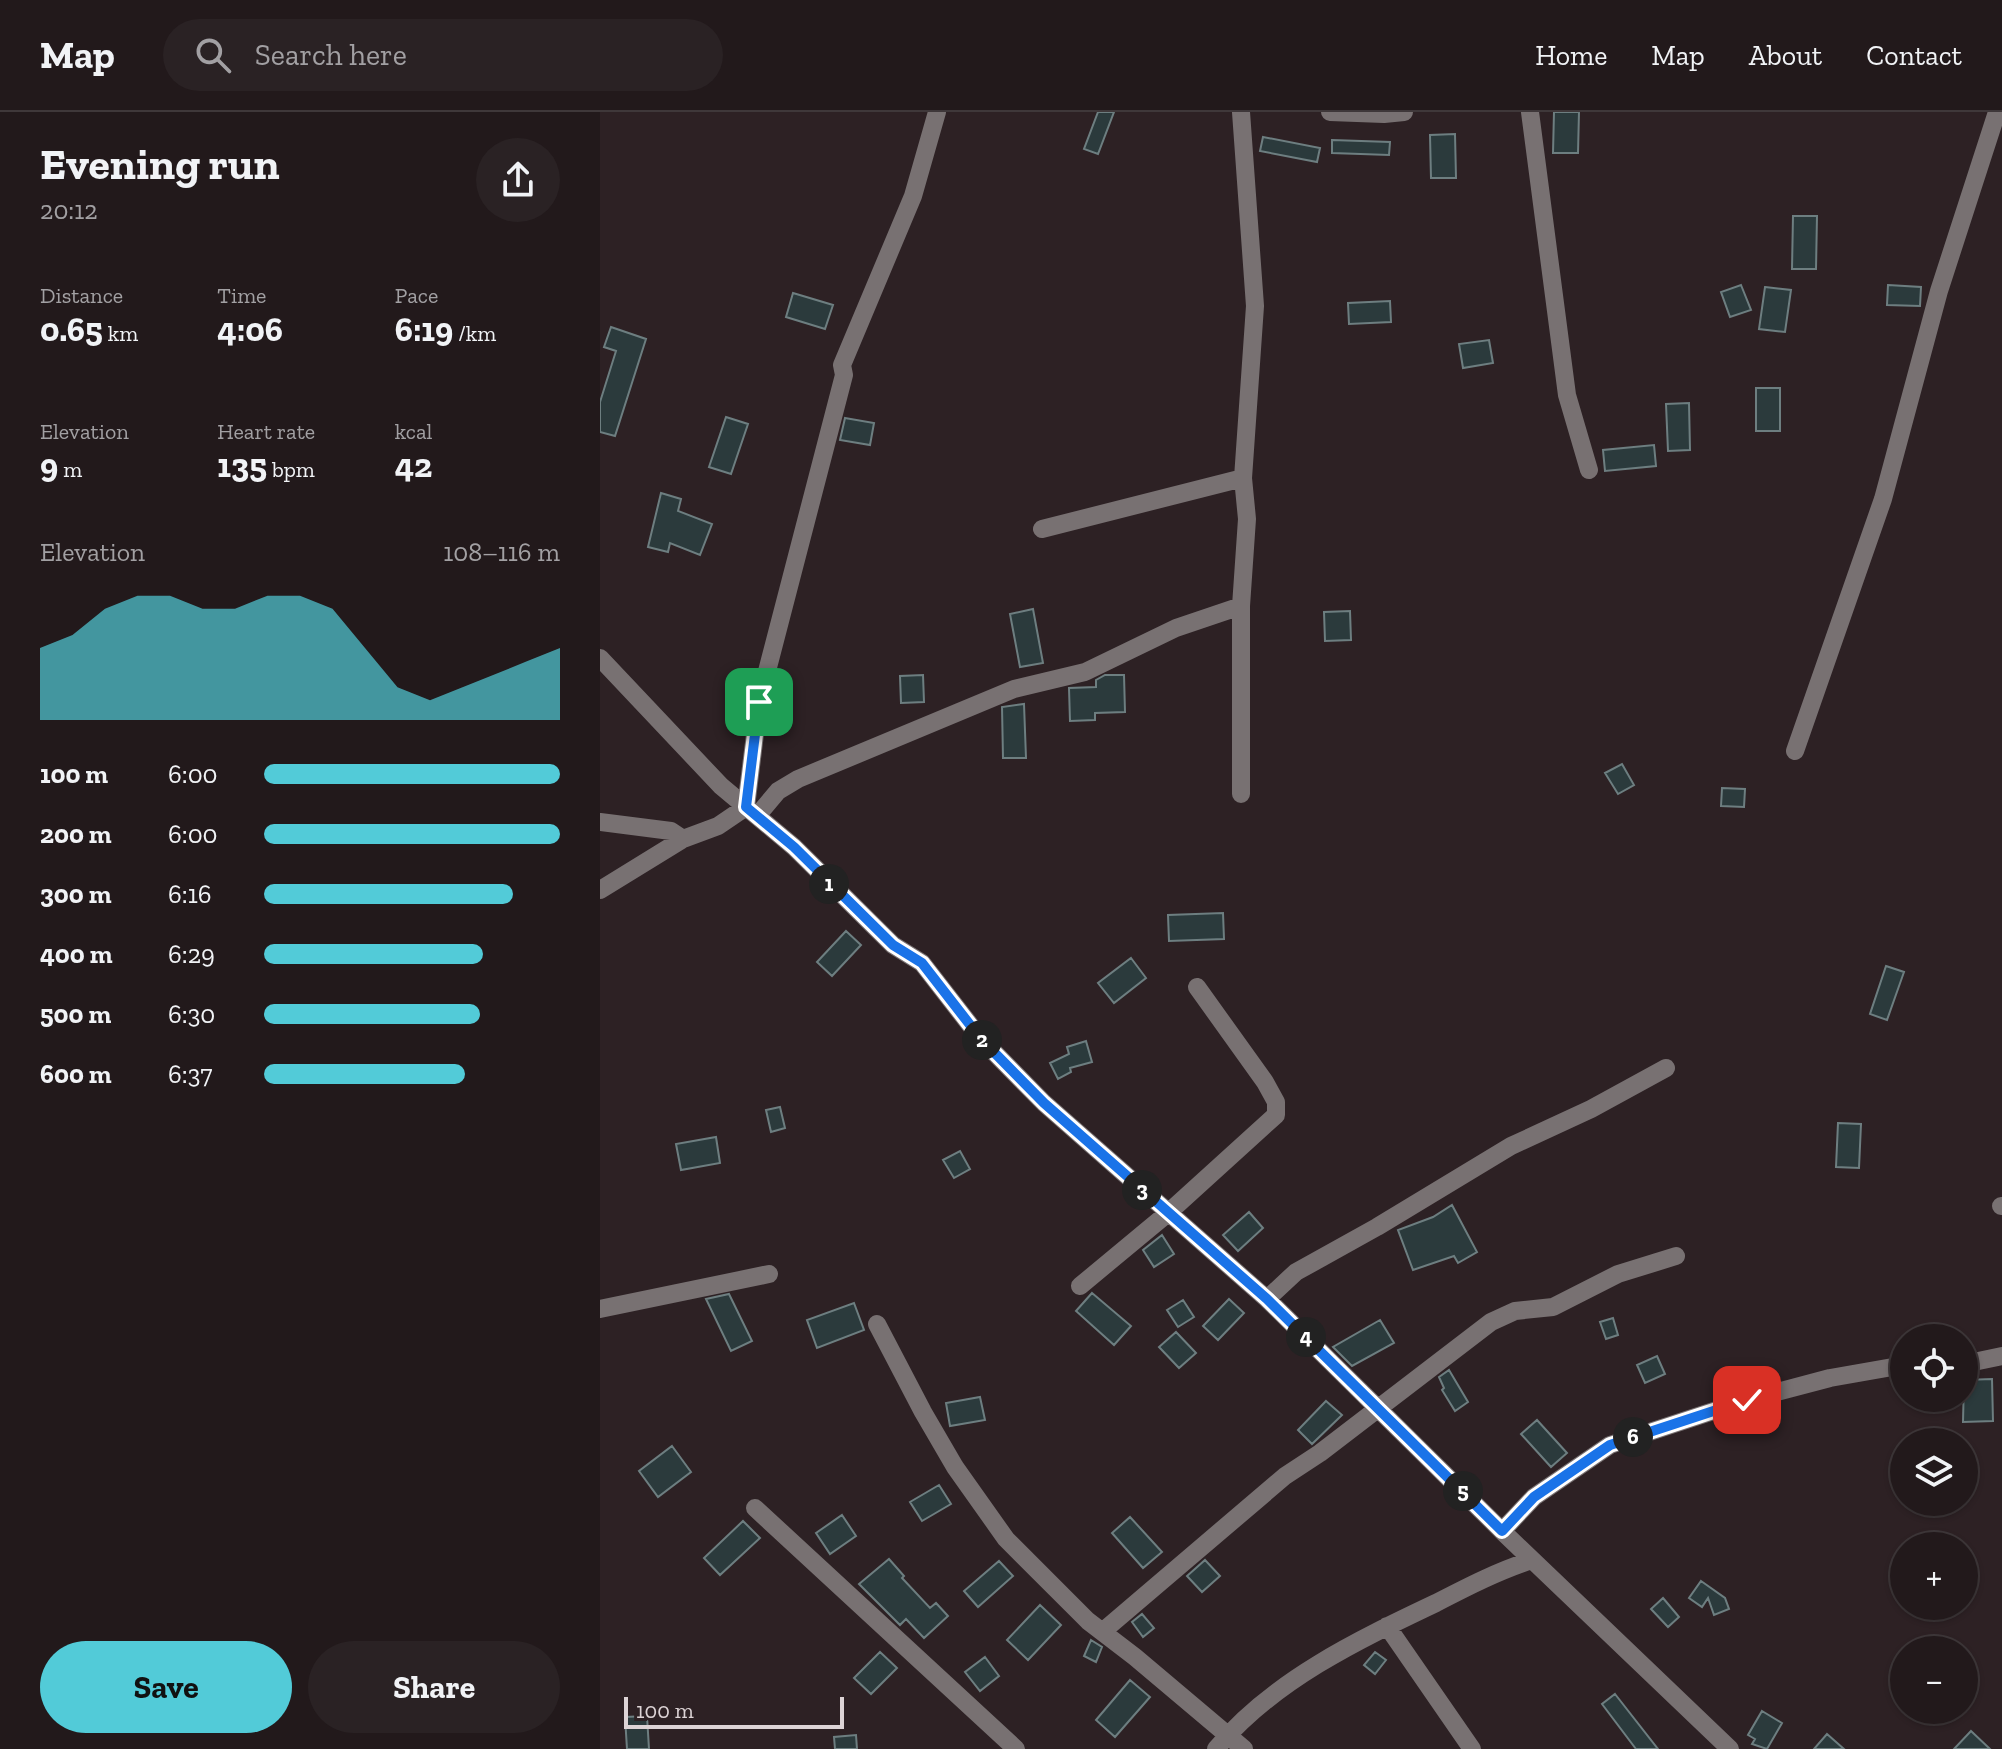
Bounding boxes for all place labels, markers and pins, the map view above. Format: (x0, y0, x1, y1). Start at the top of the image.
pin (725, 668, 793, 736)
pin: 1 (809, 864, 849, 904)
pin: 2 (962, 1020, 1002, 1060)
pin: 3 (1122, 1170, 1162, 1210)
pin: 4 (1286, 1317, 1326, 1357)
pin (1713, 1366, 1781, 1434)
pin: 6 (1613, 1417, 1653, 1457)
pin: 5 (1443, 1471, 1483, 1511)

